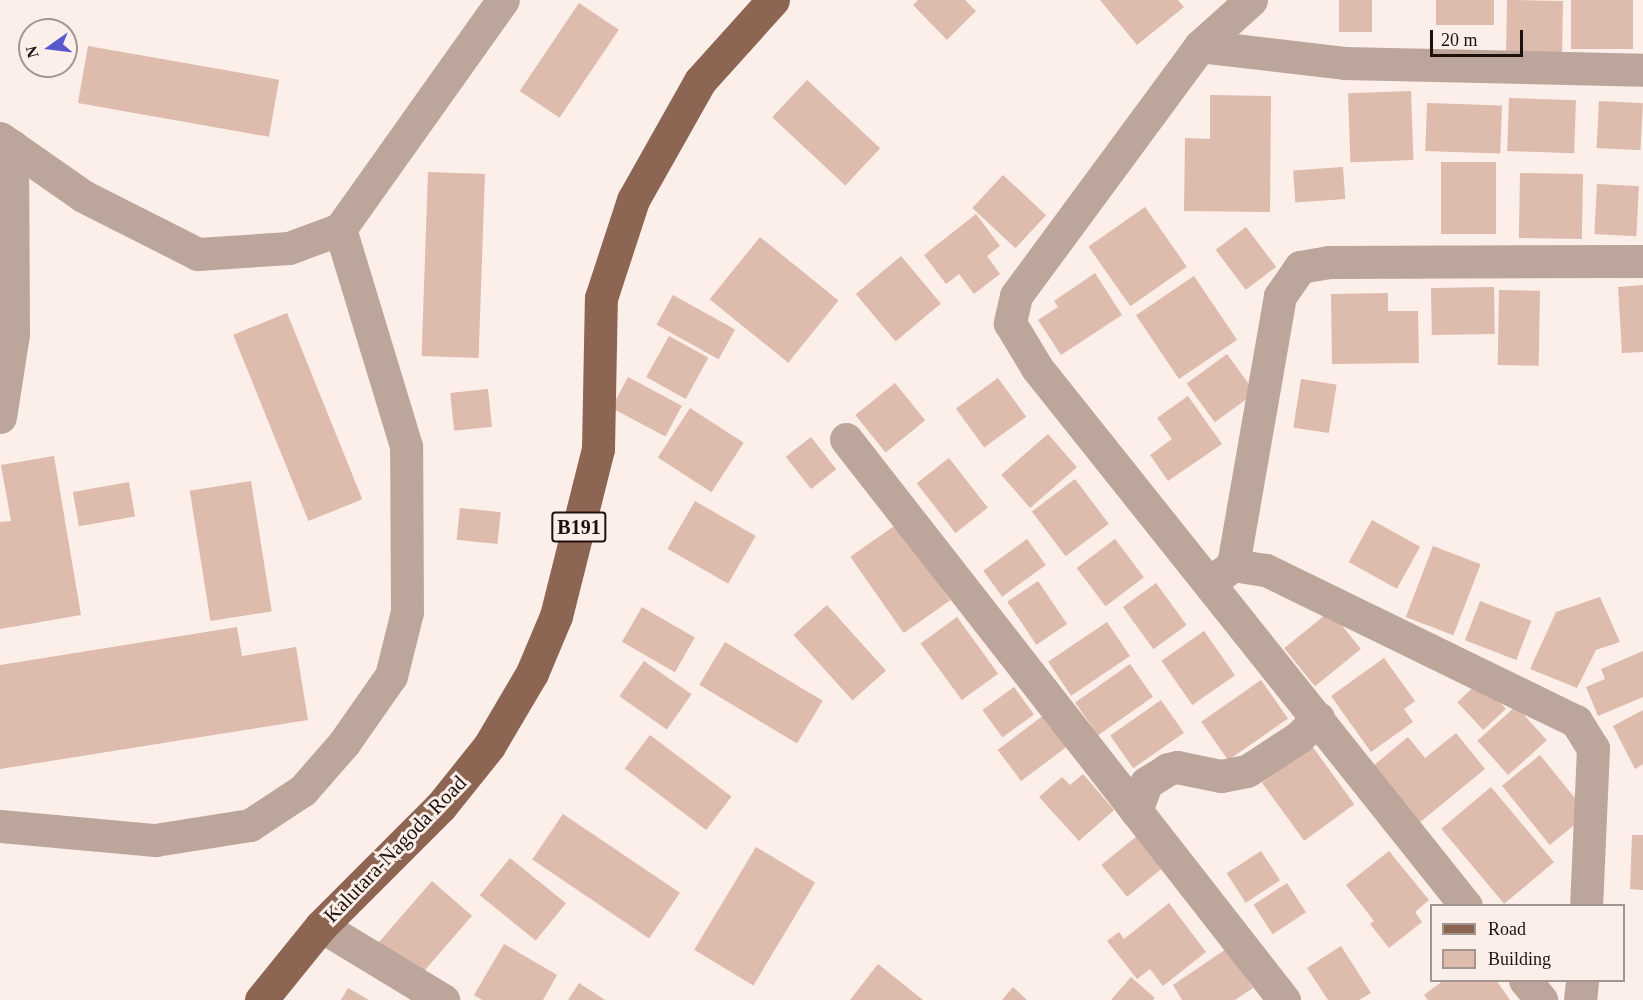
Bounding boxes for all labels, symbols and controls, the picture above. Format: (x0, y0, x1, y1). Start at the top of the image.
north arrow (18, 18, 78, 78)
scale bar (1433, 18, 1526, 56)
text: 20 m (1441, 30, 1478, 50)
text: N (22, 44, 42, 60)
road number: B191 (550, 510, 608, 544)
street label: Kalutara-Nagoda Road (318, 770, 472, 928)
legend (1430, 904, 1625, 982)
text: Road (1488, 919, 1526, 939)
text: Building (1488, 949, 1551, 969)

